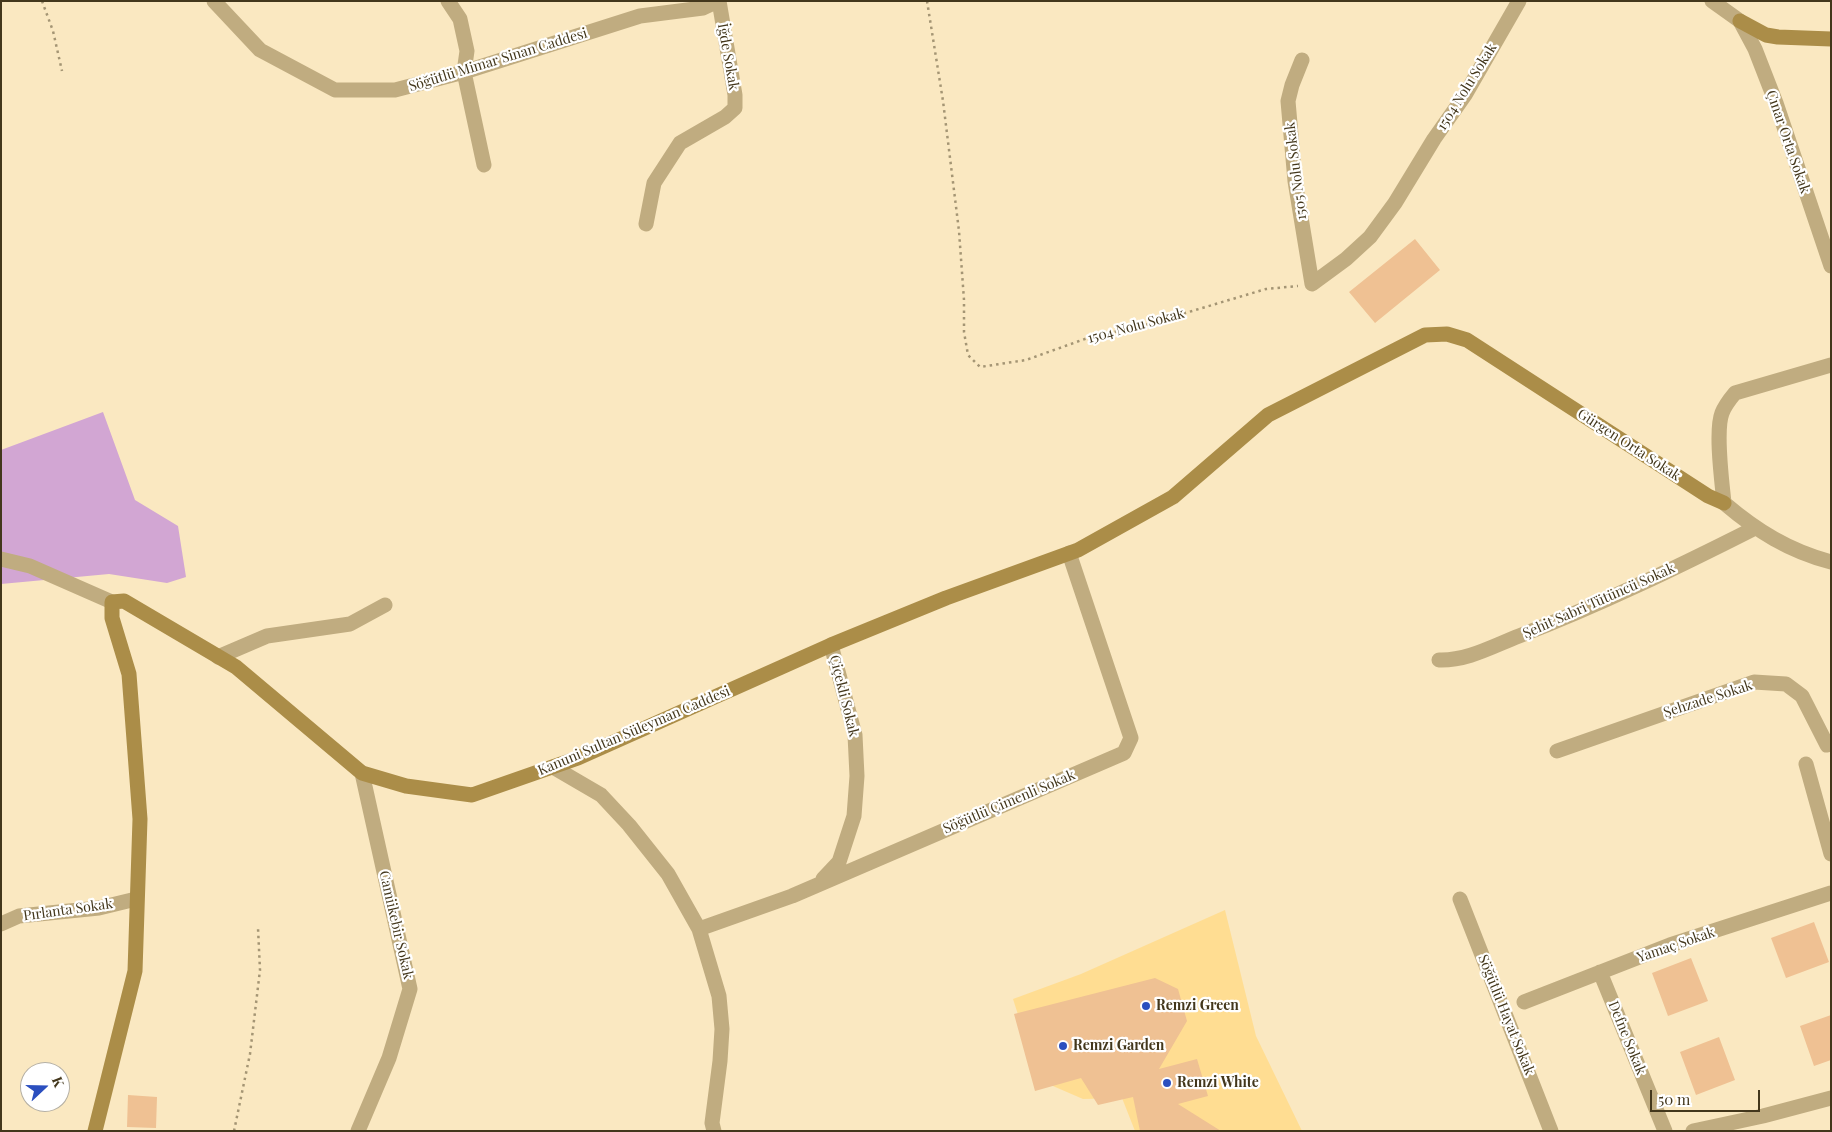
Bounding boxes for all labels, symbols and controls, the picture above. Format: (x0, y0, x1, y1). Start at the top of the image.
street label: İğde Sokak (714, 22, 742, 92)
street label: Söğütlü Mimar Sinan Caddesi (407, 25, 589, 95)
street label: 1504 Nolu Sokak (1433, 40, 1501, 134)
street label: Çınar Orta Sokak (1762, 88, 1814, 196)
street label: 1505 Nolu Sokak (1282, 121, 1310, 221)
street label: 1504 Nolu Sokak (1086, 305, 1186, 347)
street label: Gürgen Orta Sokak (1574, 405, 1684, 485)
street label: Şehit Sabri Tütüncü Sokak (1520, 560, 1678, 642)
street label: Çiçekli Sokak (826, 653, 862, 739)
street label: Şehzade Sokak (1661, 677, 1755, 721)
street label: Kanuni Sultan Süleyman Caddesi (535, 683, 733, 779)
street label: Söğütlü Çimenli Sokak (940, 767, 1078, 837)
street label: Camiikebir Sokak (375, 869, 417, 981)
street label: Pırlanta Sokak (22, 895, 114, 925)
street label: Yamaç Sokak (1635, 924, 1717, 966)
street label: Söğütlü Hayat Sokak (1474, 952, 1538, 1078)
place label: Remzi Green (1156, 998, 1239, 1014)
street label: Defne Sokak (1605, 999, 1649, 1077)
marker: Remzi Green (1140, 1000, 1152, 1012)
place label: Remzi Garden (1073, 1038, 1164, 1054)
marker: Remzi Garden (1057, 1040, 1069, 1052)
north arrow (20, 1062, 70, 1112)
text: K (48, 1074, 69, 1090)
place label: Remzi White (1177, 1075, 1259, 1091)
marker: Remzi White (1161, 1077, 1173, 1089)
scale bar (1652, 1080, 1762, 1112)
text: 50 m (1658, 1089, 1690, 1109)

